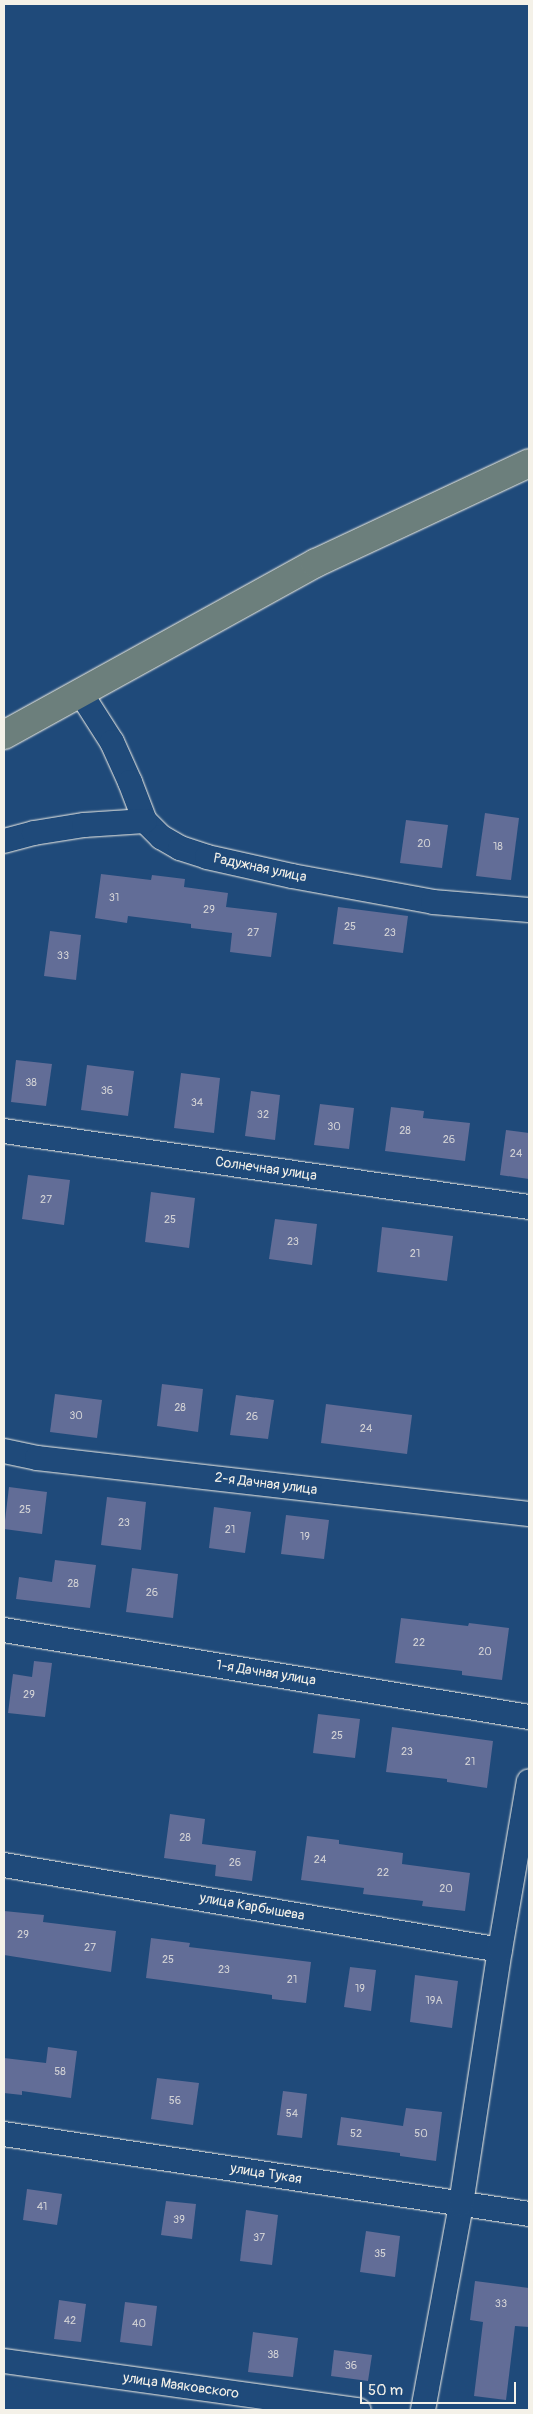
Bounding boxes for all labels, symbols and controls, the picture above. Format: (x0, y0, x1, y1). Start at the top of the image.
house number: 20 (417, 837, 431, 851)
house number: 18 (493, 840, 503, 854)
street label: Радужная улица (212, 850, 308, 886)
house number: 31 (109, 891, 119, 905)
house number: 29 (203, 903, 215, 917)
house number: 25 (344, 920, 356, 934)
house number: 27 (247, 926, 259, 940)
house number: 23 (384, 926, 396, 940)
house number: 33 (57, 949, 69, 963)
house number: 38 (25, 1076, 37, 1090)
house number: 36 (101, 1084, 113, 1098)
house number: 34 (191, 1096, 203, 1110)
house number: 32 (257, 1108, 269, 1122)
house number: 30 (327, 1120, 341, 1134)
house number: 28 (399, 1124, 411, 1138)
house number: 26 (443, 1133, 455, 1147)
house number: 24 (510, 1147, 522, 1161)
street label: Солнечная улица (214, 1154, 318, 1184)
house number: 27 (40, 1193, 52, 1207)
house number: 25 (164, 1213, 176, 1227)
house number: 23 (287, 1235, 299, 1249)
house number: 21 (410, 1247, 420, 1261)
house number: 28 (174, 1401, 186, 1415)
house number: 30 (69, 1409, 83, 1423)
house number: 26 (246, 1410, 258, 1424)
house number: 24 (360, 1422, 372, 1436)
street label: 2-я Дачная улица (214, 1469, 318, 1499)
house number: 25 (19, 1503, 31, 1517)
house number: 23 (118, 1516, 130, 1530)
house number: 21 (225, 1523, 235, 1537)
house number: 19 (300, 1530, 310, 1544)
house number: 28 (67, 1577, 79, 1591)
house number: 26 (146, 1586, 158, 1600)
house number: 22 (413, 1636, 425, 1650)
house number: 20 (478, 1645, 492, 1659)
street label: 1-я Дачная улица (215, 1657, 317, 1689)
house number: 29 (23, 1688, 35, 1702)
house number: 25 (331, 1729, 343, 1743)
house number: 23 (401, 1745, 413, 1759)
house number: 21 (465, 1755, 475, 1769)
house number: 28 (179, 1831, 191, 1845)
house number: 24 (314, 1853, 326, 1867)
house number: 26 (229, 1856, 241, 1870)
house number: 22 (377, 1866, 389, 1880)
house number: 20 (439, 1882, 453, 1896)
street label: улица Карбышева (198, 1889, 306, 1925)
house number: 29 (17, 1928, 29, 1942)
house number: 27 (84, 1941, 96, 1955)
house number: 25 (162, 1953, 174, 1967)
house number: 23 (218, 1963, 230, 1977)
house number: 21 (287, 1973, 297, 1987)
house number: 19 (355, 1982, 365, 1996)
house number: 19А (425, 1994, 443, 2008)
house number: 58 (54, 2065, 66, 2079)
house number: 56 (169, 2094, 181, 2108)
house number: 54 (286, 2107, 298, 2121)
house number: 52 (350, 2127, 362, 2141)
house number: 50 (414, 2127, 428, 2141)
street label: улица Тукая (229, 2160, 303, 2188)
house number: 41 (37, 2200, 47, 2214)
house number: 39 (173, 2213, 185, 2227)
house number: 37 (253, 2231, 265, 2245)
house number: 35 (374, 2247, 386, 2261)
house number: 33 (495, 2297, 507, 2311)
house number: 42 (64, 2314, 76, 2328)
house number: 40 (132, 2317, 146, 2331)
house number: 38 (267, 2348, 279, 2362)
house number: 36 (345, 2359, 357, 2373)
street label: улица Маяковского (122, 2370, 240, 2402)
scale bar (363, 2372, 519, 2404)
text: 50 m (368, 2381, 403, 2400)

